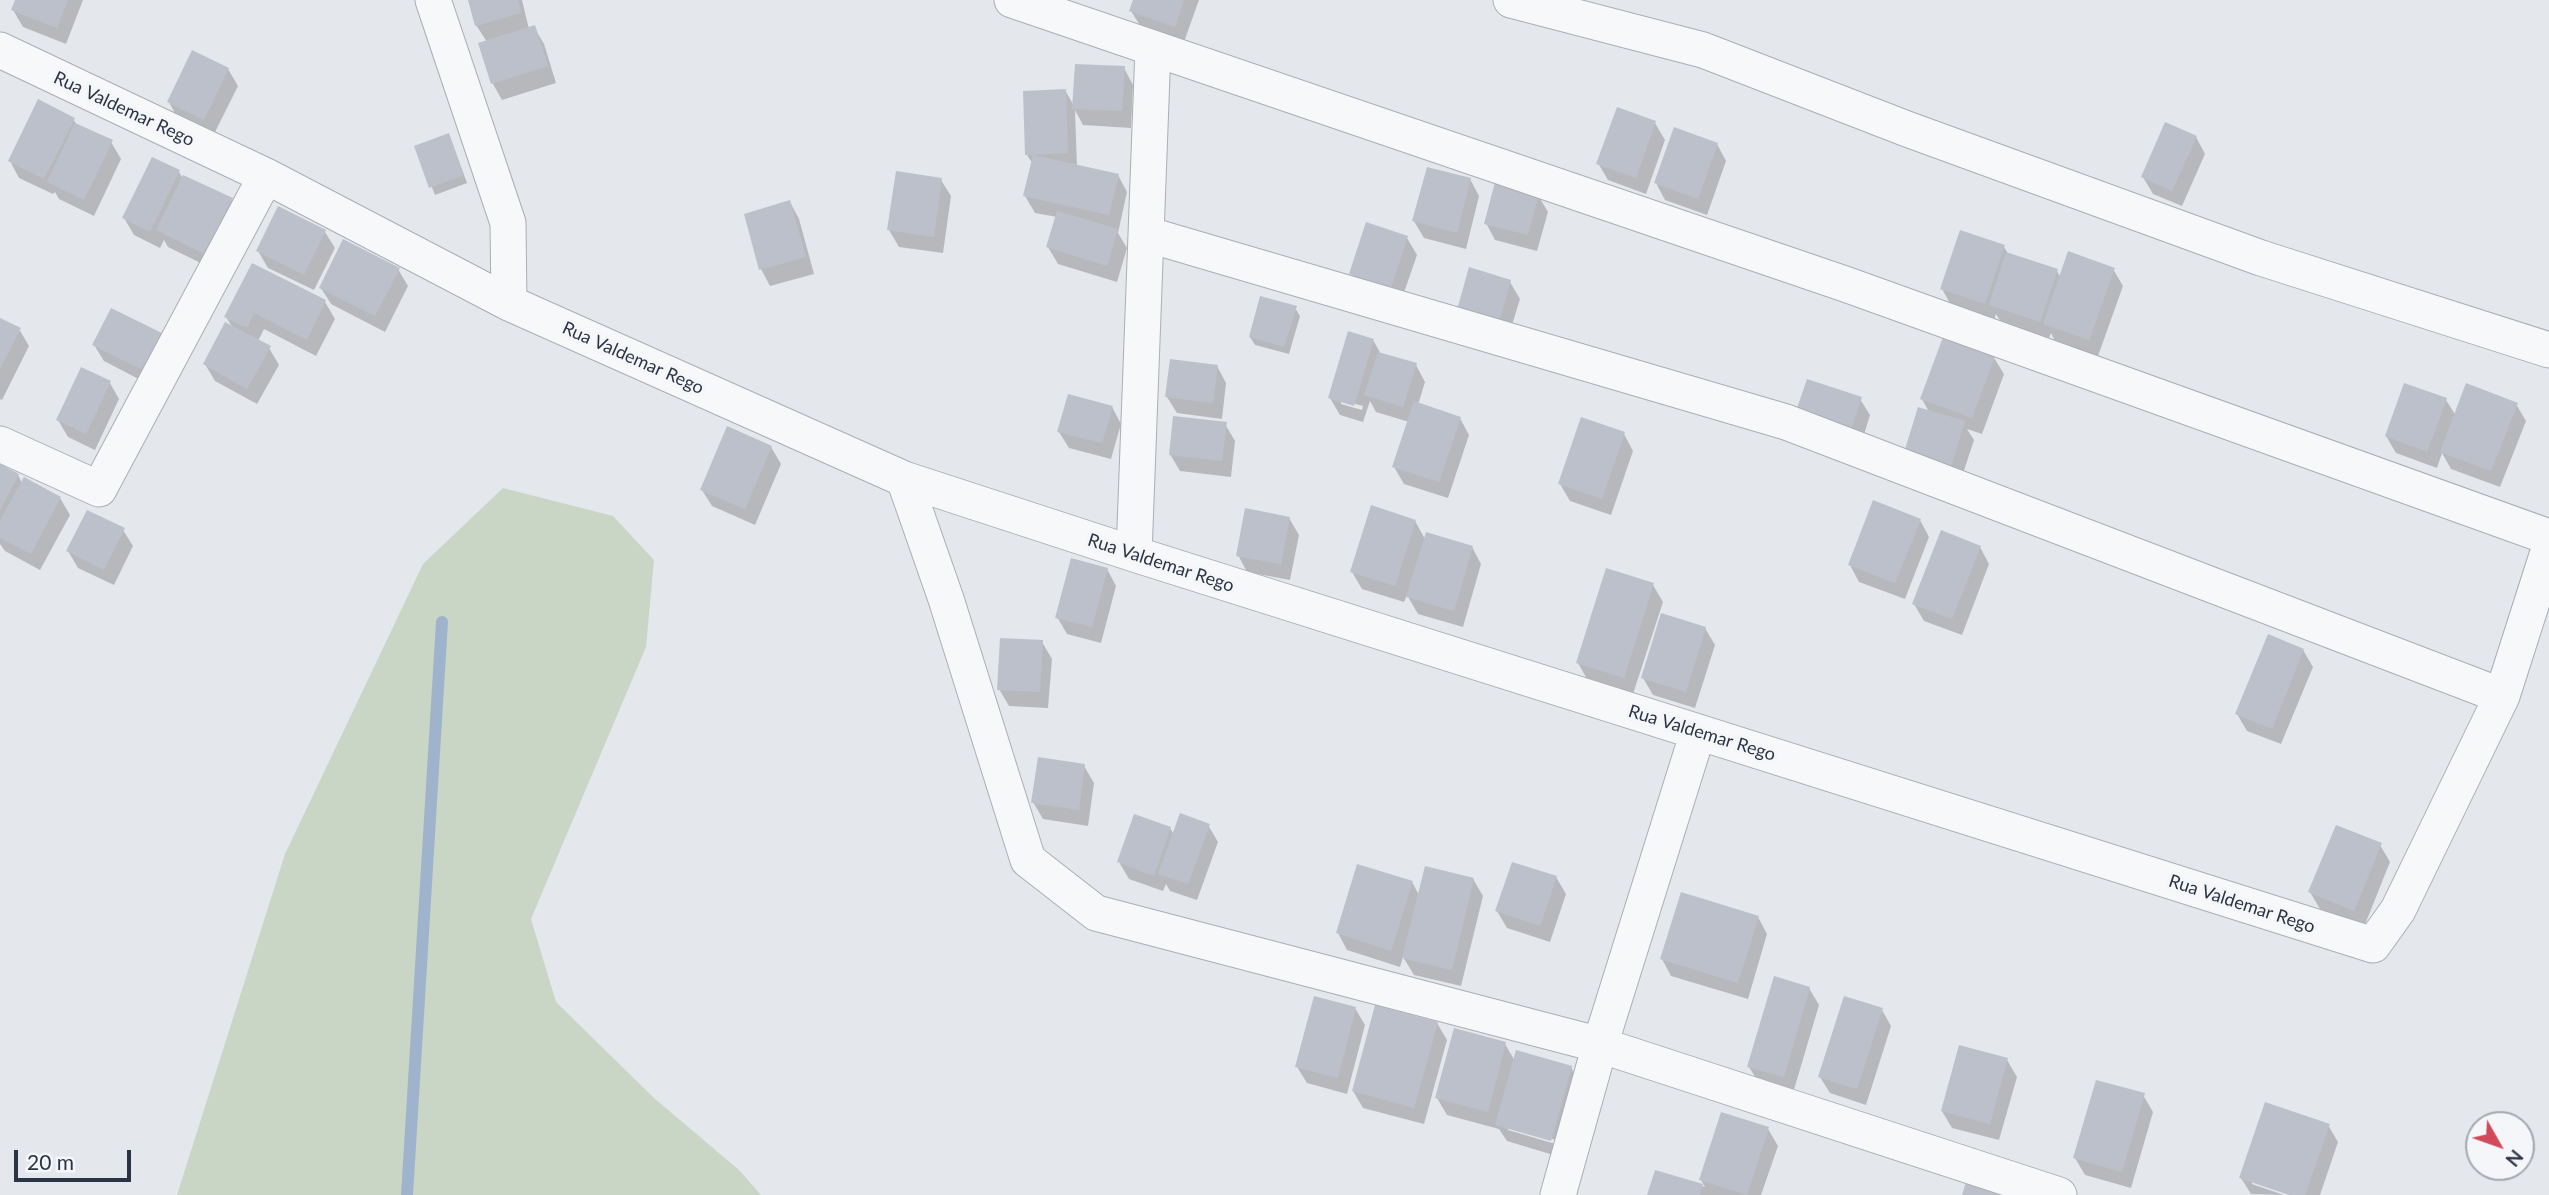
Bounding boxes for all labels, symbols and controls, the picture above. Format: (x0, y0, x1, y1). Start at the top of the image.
street label: Rua Valdemar Rego (50, 67, 198, 151)
street label: Rua Valdemar Rego (559, 317, 707, 399)
street label: Rua Valdemar Rego (1085, 529, 1237, 597)
street label: Rua Valdemar Rego (1626, 700, 1778, 766)
street label: Rua Valdemar Rego (2166, 870, 2318, 938)
north arrow (2465, 1111, 2535, 1181)
scale bar (18, 1136, 135, 1180)
text: N (2501, 1146, 2528, 1172)
text: 20 m (27, 1149, 74, 1174)

